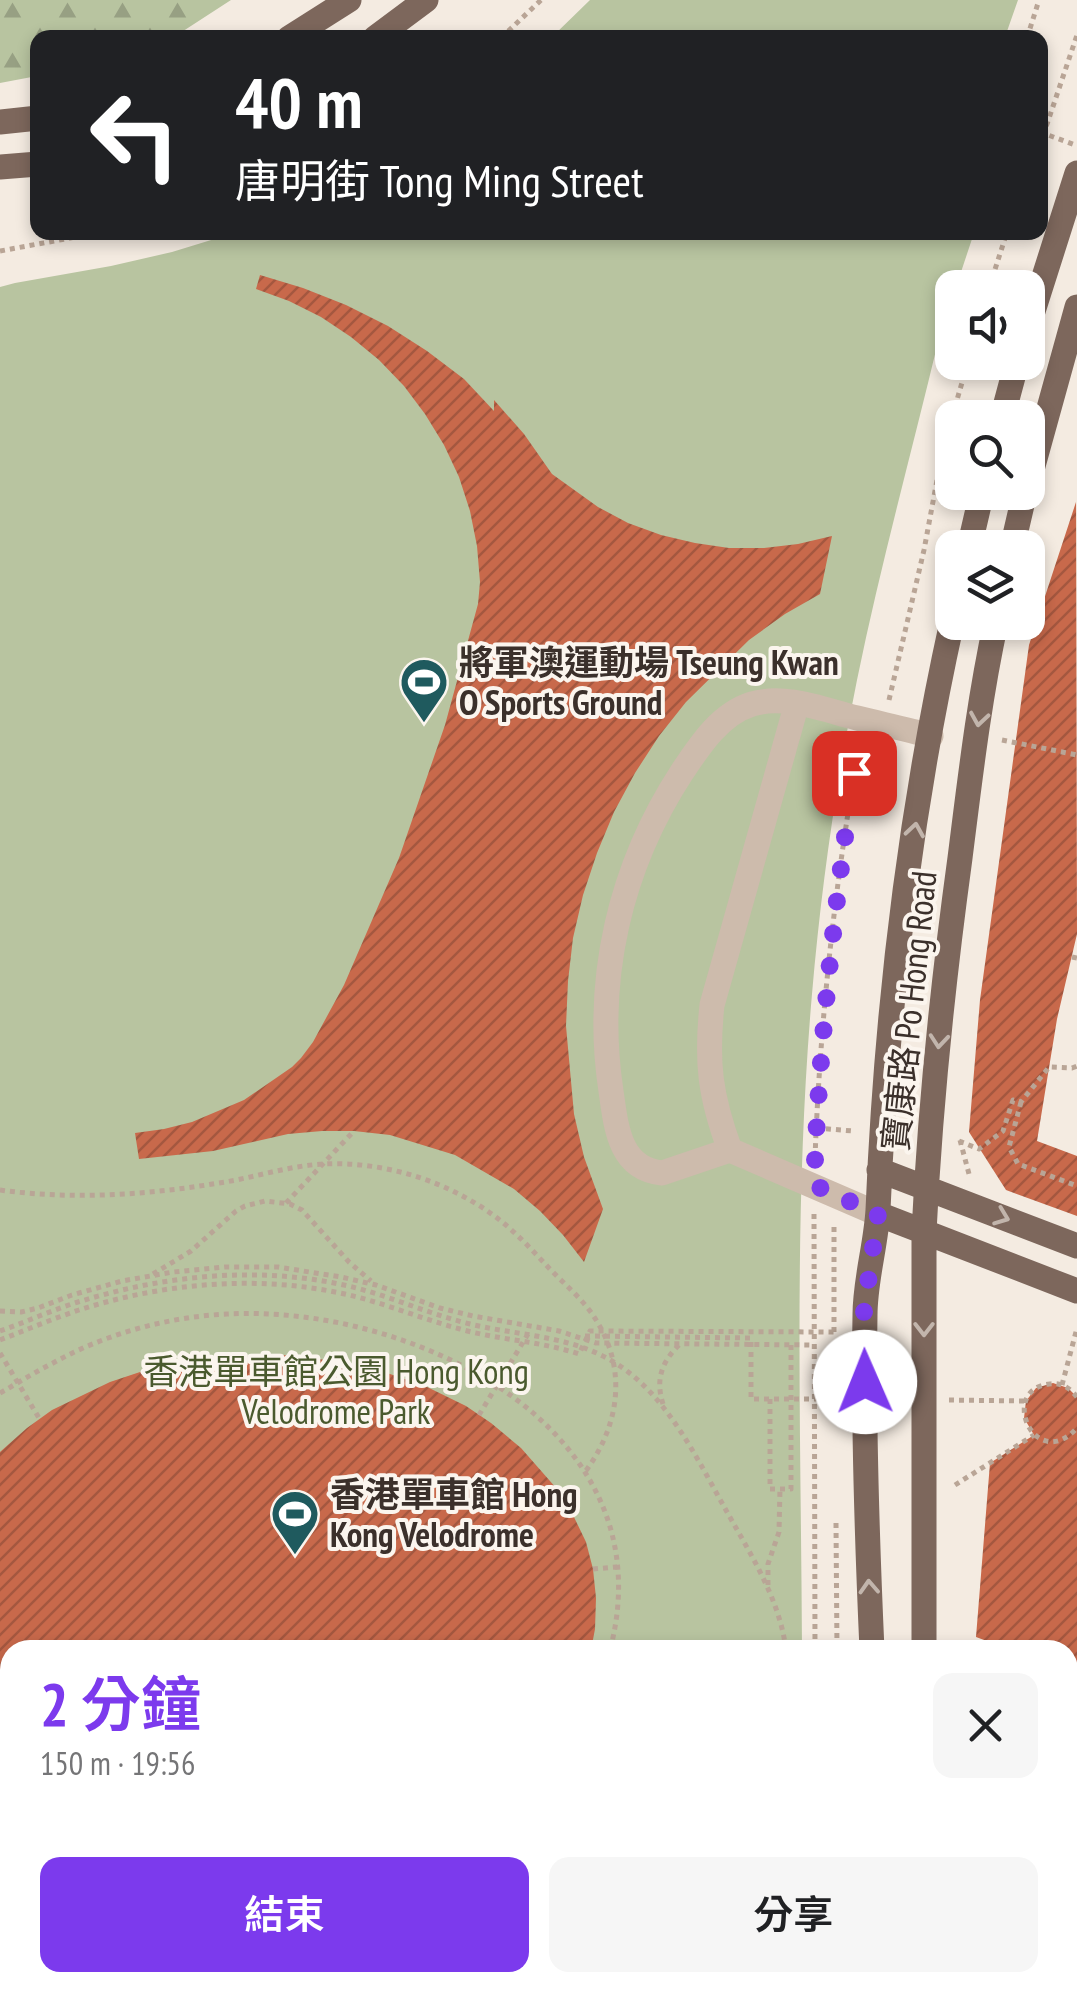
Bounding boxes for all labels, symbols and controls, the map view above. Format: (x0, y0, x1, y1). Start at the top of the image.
text: 40 m (235, 57, 363, 147)
icon: left (70, 70, 200, 200)
text: 唐明街 Tong Ming Street (235, 151, 644, 209)
map controls (935, 270, 1045, 640)
button: sound (935, 270, 1045, 380)
button: search (935, 400, 1045, 510)
button: layers (935, 530, 1045, 640)
place label: 將軍澳運動場 Tseung Kwan O Sports Ground (459, 639, 839, 725)
sports icon: 將軍澳運動場 Tseung Kwan O Sports Ground (398, 656, 450, 724)
one-way arrow (969, 710, 990, 727)
pin (812, 731, 897, 816)
icon: arrive (827, 746, 882, 801)
one-way arrow (904, 822, 925, 838)
street label: 寶康路 Po Hong Road (871, 869, 947, 1153)
one-way arrow (929, 1033, 951, 1049)
one-way arrow (992, 1206, 1009, 1226)
one-way arrow (913, 1322, 935, 1338)
position arrow (813, 1330, 917, 1434)
park label: 香港單車館公園 Hong Kong Velodrome Park (143, 1348, 529, 1434)
place label: 香港單車館 Hong Kong Velodrome (330, 1471, 578, 1557)
sports icon: 香港單車館 Hong Kong Velodrome (269, 1488, 321, 1556)
one-way arrow (859, 1579, 880, 1595)
text: 2 分鐘 (40, 1665, 201, 1743)
button: close (933, 1673, 1038, 1778)
text: 150 m · 19:56 (40, 1742, 195, 1784)
button: 結束 (40, 1857, 529, 1972)
button: 分享 (549, 1857, 1038, 1972)

